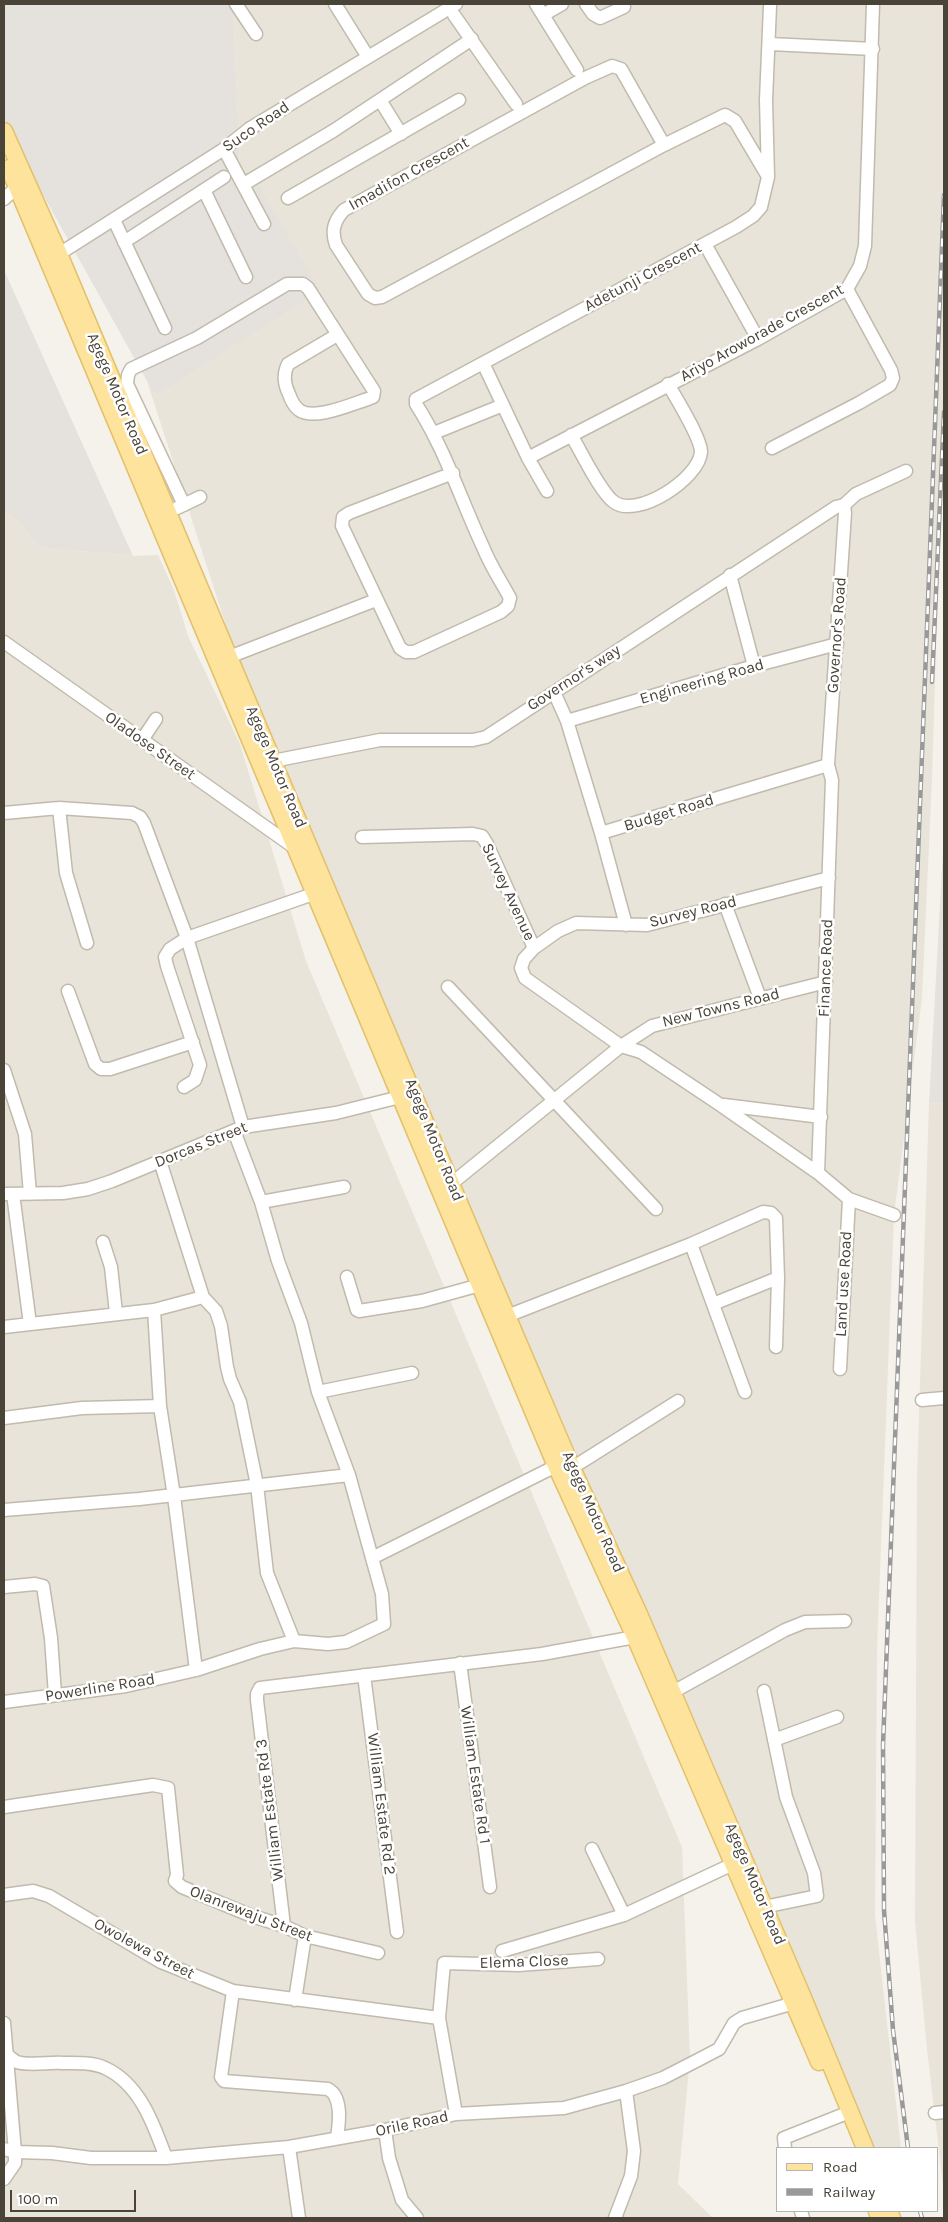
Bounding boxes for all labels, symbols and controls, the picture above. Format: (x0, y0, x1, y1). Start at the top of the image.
street label: Suco Road (219, 98, 293, 156)
street label: Imadifon Crescent (346, 133, 472, 215)
street label: Adetunji Crescent (581, 238, 705, 316)
street label: Ariyo Aroworade Crescent (677, 280, 847, 386)
street label: Agege Motor Road (83, 330, 151, 458)
street label: Governor's Road (823, 576, 851, 694)
street label: Governor's way (524, 641, 624, 715)
street label: Engineering Road (638, 655, 766, 709)
street label: Agege Motor Road (242, 703, 310, 831)
street label: Oladose Street (101, 708, 199, 784)
street label: Budget Road (622, 790, 716, 836)
street label: Survey Avenue (477, 840, 539, 944)
street label: Survey Road (647, 892, 739, 932)
street label: Finance Road (815, 919, 837, 1017)
street label: New Towns Road (660, 984, 782, 1032)
street label: Agege Motor Road (401, 1076, 467, 1204)
street label: Dorcas Street (152, 1118, 250, 1172)
street label: Land use Road (832, 1230, 856, 1338)
street label: Agege Motor Road (558, 1448, 628, 1576)
street label: Powerline Road (44, 1670, 156, 1706)
street label: William Estate Rd 1 (456, 1705, 494, 1845)
street label: William Estate Rd 2 (363, 1732, 399, 1876)
street label: William Estate Rd 3 (252, 1738, 288, 1882)
street label: Agege Motor Road (721, 1820, 789, 1948)
street label: Olanrewaju Street (187, 1882, 315, 1946)
street label: Owolewa Street (90, 1914, 198, 1984)
street label: Elema Close (479, 1951, 569, 1973)
street label: Orile Road (374, 2107, 450, 2141)
legend (776, 2147, 938, 2212)
text: Road (823, 2158, 858, 2176)
scale bar (12, 2180, 139, 2212)
text: Railway (823, 2183, 875, 2201)
text: 100 m (18, 2190, 58, 2208)

